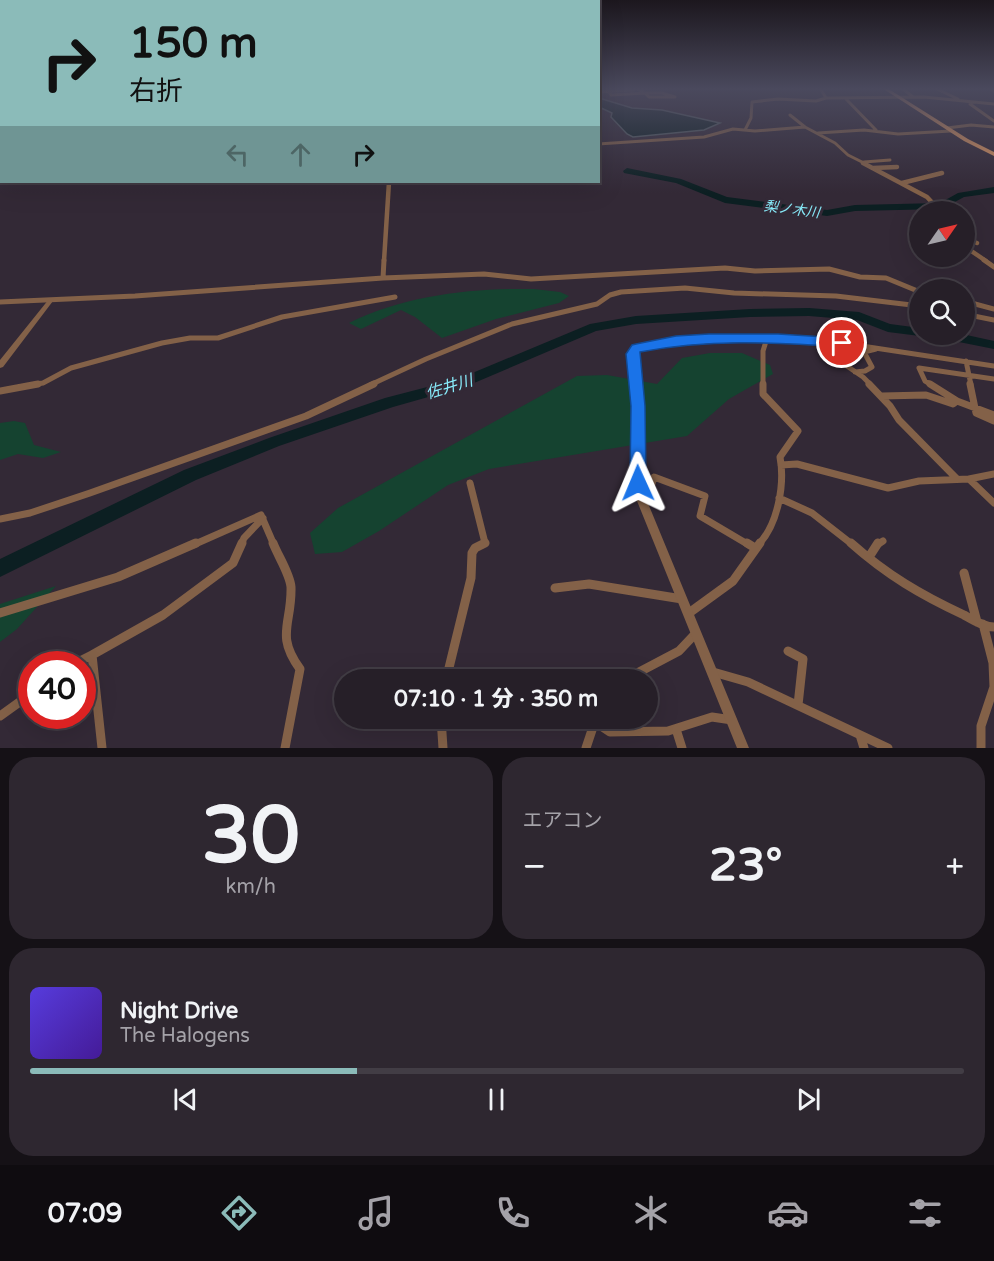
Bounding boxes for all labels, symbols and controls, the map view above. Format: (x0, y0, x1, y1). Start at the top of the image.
text: 150 m (129, 18, 258, 69)
icon: right (30, 24, 108, 102)
text: 右折 (129, 75, 183, 108)
icon: left (221, 138, 254, 171)
icon: ahead (284, 138, 317, 171)
icon: right (347, 138, 380, 171)
water label: 梨ノ木川 (763, 198, 823, 222)
north arrow (909, 201, 975, 267)
map controls (909, 201, 975, 345)
button: search (909, 279, 975, 345)
pin (816, 317, 867, 368)
icon: arrive (825, 326, 858, 359)
water label: 佐井川 (423, 370, 477, 404)
position arrow (606, 451, 670, 515)
speed limit sign: 40 (18, 651, 96, 729)
text: 07:10 · 1 分 · 350 m (394, 686, 598, 712)
text: 30 (202, 789, 300, 883)
text: エアコン (523, 809, 603, 833)
text: 23° (709, 839, 782, 893)
text: − (523, 847, 546, 886)
text: + (945, 847, 964, 886)
text: km/h (226, 875, 276, 899)
text: Night Drive (120, 998, 238, 1024)
text: The Halogens (120, 1024, 250, 1048)
icon: previous (169, 1083, 202, 1116)
icon: pause (480, 1083, 513, 1116)
icon: next (792, 1083, 825, 1116)
icon: directions (218, 1192, 260, 1234)
icon: music (355, 1192, 397, 1234)
icon: phone (492, 1192, 534, 1234)
icon: climate (630, 1192, 672, 1234)
icon: car (767, 1192, 809, 1234)
icon: filters (904, 1192, 946, 1234)
text: 07:09 (48, 1197, 123, 1230)

